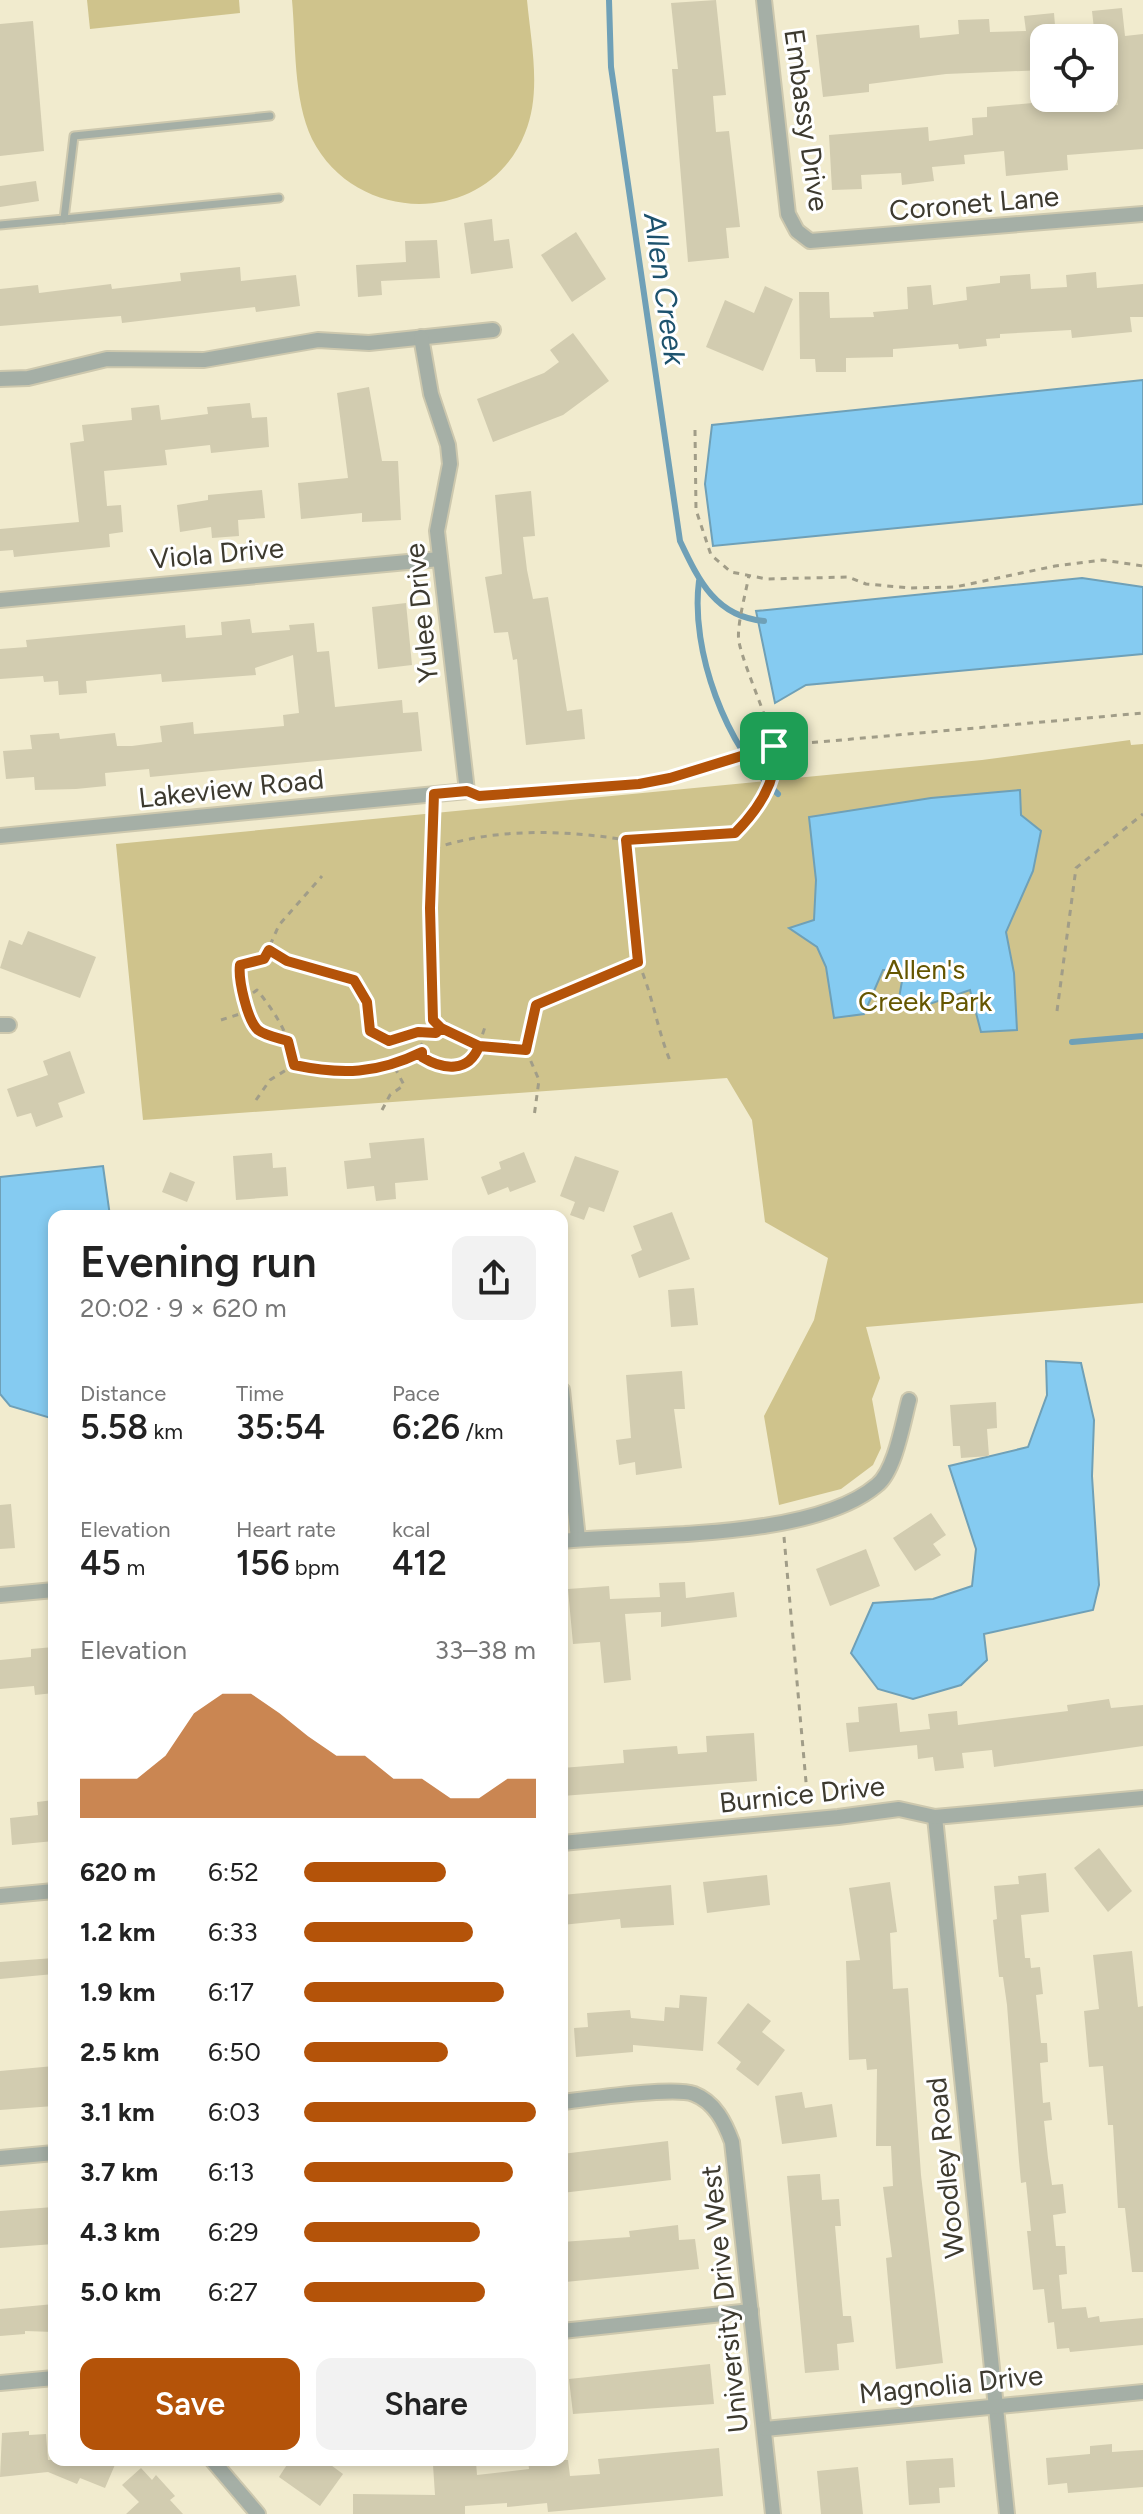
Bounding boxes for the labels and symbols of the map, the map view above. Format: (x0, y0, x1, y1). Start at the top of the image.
street label: Embassy Drive (777, 27, 837, 213)
street label: Coronet Lane (888, 179, 1060, 227)
water label: Allen Creek (636, 209, 694, 369)
street label: Viola Drive (149, 530, 285, 576)
street label: Yulee Drive (397, 542, 445, 684)
pin (740, 712, 808, 780)
street label: Lakeview Road (137, 761, 325, 815)
park label: Allen's Creek Park (858, 952, 992, 1018)
street label: Burnice Drive (717, 1768, 887, 1820)
street label: Woodley Road (919, 2076, 971, 2260)
street label: University Drive West (693, 2163, 755, 2435)
street label: Magnolia Drive (857, 2357, 1045, 2411)

